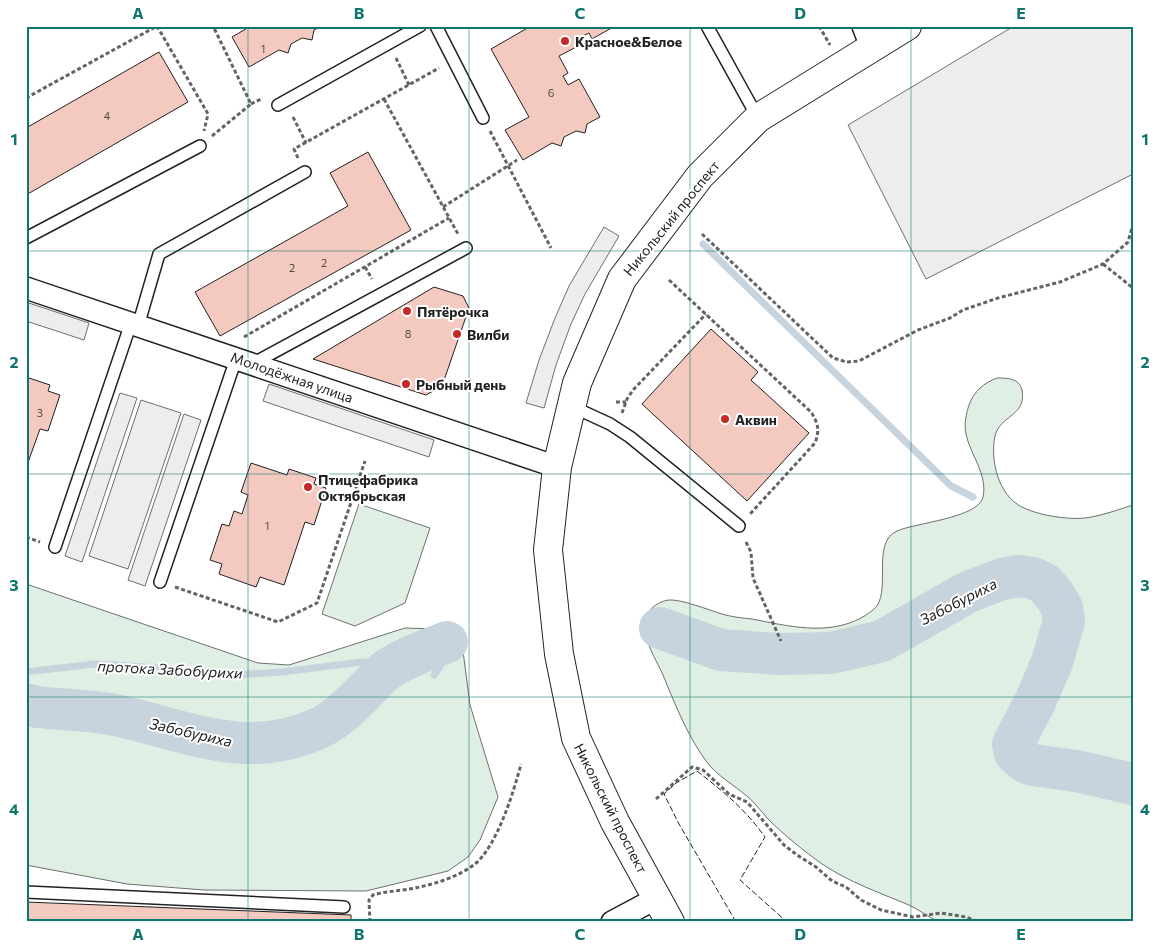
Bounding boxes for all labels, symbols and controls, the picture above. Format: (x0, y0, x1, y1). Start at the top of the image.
text: A (132, 3, 144, 22)
text: B (354, 3, 365, 22)
text: C (575, 3, 586, 22)
text: D (794, 3, 806, 22)
text: E (1016, 3, 1026, 22)
place label: Красное&Белое (575, 33, 682, 50)
marker: Красное&Белое (559, 35, 571, 47)
house number: 1 (261, 42, 265, 55)
house number: 6 (548, 86, 555, 99)
house number: 4 (104, 109, 111, 122)
text: 1 (10, 129, 18, 148)
text: 1 (1141, 129, 1149, 148)
street label: Никольский проспект (619, 157, 723, 279)
house number: 2 (321, 256, 327, 269)
house number: 2 (289, 261, 295, 274)
place label: Пятёрочка (417, 303, 489, 320)
marker: Пятёрочка (401, 305, 413, 317)
place label: Вилби (467, 326, 509, 343)
house number: 8 (405, 327, 412, 340)
marker: Вилби (451, 328, 463, 340)
street label: Молодёжная улица (229, 348, 355, 406)
text: 2 (9, 352, 19, 371)
text: 2 (1140, 352, 1150, 371)
place label: Рыбный день (416, 376, 506, 393)
marker: Рыбный день (400, 378, 412, 390)
house number: 3 (37, 406, 43, 419)
place label: Аквин (735, 411, 777, 428)
marker: Аквин (719, 413, 731, 425)
place label: Птицефабрика Октябрьская (318, 471, 418, 504)
marker: Птицефабрика Октябрьская (302, 481, 314, 493)
house number: 1 (265, 519, 269, 532)
water label: Забобуриха (917, 574, 1000, 628)
text: 3 (9, 575, 19, 594)
text: 3 (1140, 575, 1150, 594)
water label: протока Забобурихи (97, 656, 243, 682)
water label: Забобуриха (148, 714, 234, 750)
street label: Никольский проспект (571, 740, 651, 876)
text: 4 (9, 799, 19, 818)
text: 4 (1140, 799, 1150, 818)
text: A (132, 924, 144, 943)
text: B (354, 924, 365, 943)
text: C (575, 924, 586, 943)
text: D (794, 924, 806, 943)
text: E (1016, 924, 1026, 943)

